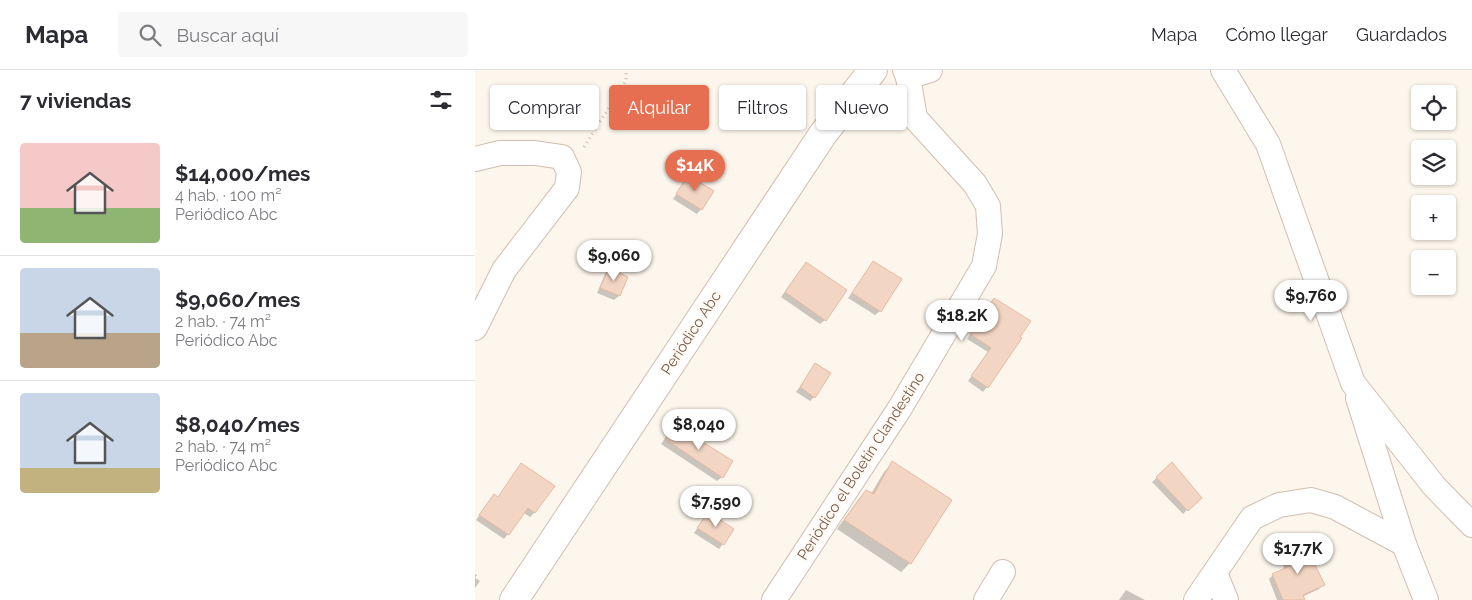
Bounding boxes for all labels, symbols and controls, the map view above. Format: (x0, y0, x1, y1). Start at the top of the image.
search box (118, 12, 468, 57)
text: Mapa (25, 20, 88, 49)
icon: search (136, 21, 164, 49)
text: Buscar aquí (176, 24, 279, 46)
text: Mapa (1151, 24, 1197, 45)
text: Cómo llegar (1225, 24, 1328, 45)
text: Guardados (1356, 24, 1447, 45)
chip: Comprar (490, 85, 599, 130)
chip: Alquilar (609, 85, 709, 130)
chip: Filtros (719, 85, 806, 130)
chip: Nuevo (816, 85, 907, 130)
map controls (1411, 85, 1456, 295)
button: locate (1411, 85, 1456, 130)
icon: filters (427, 86, 455, 114)
text: 7 viviendas (20, 88, 131, 113)
button: layers (1411, 140, 1456, 185)
pin: $14K (665, 150, 725, 192)
text: $14K (676, 156, 714, 175)
text: $14,000/mes (175, 161, 311, 186)
icon: home (60, 163, 120, 223)
text: 4 hab. · 100 m² (175, 186, 281, 205)
button: + (1411, 195, 1456, 240)
text: Periódico Abc (175, 205, 278, 224)
pin: $9,060 (573, 240, 655, 282)
text: $9,060 (588, 246, 640, 265)
button: − (1411, 250, 1456, 295)
pin: $9,760 (1270, 280, 1352, 322)
text: $9,760 (1285, 286, 1337, 305)
text: $9,060/mes (175, 287, 300, 312)
icon: home (60, 288, 120, 348)
street label: Periódico Abc (657, 288, 725, 378)
pin: $18.2K (921, 300, 1003, 342)
text: $18.2K (936, 306, 988, 325)
text: 2 hab. · 74 m² (175, 312, 271, 331)
text: Periódico Abc (175, 331, 278, 350)
street label: Periódico el Boletín Clandestino (793, 369, 929, 563)
pin: $8,040 (658, 408, 740, 451)
text: $8,040/mes (175, 412, 300, 437)
icon: home (60, 413, 120, 473)
text: $8,040 (673, 415, 725, 434)
text: 2 hab. · 74 m² (175, 437, 271, 456)
text: Periódico Abc (175, 456, 278, 475)
pin: $7,590 (675, 486, 757, 528)
text: $7,590 (691, 492, 741, 511)
pin: $17.7K (1257, 532, 1339, 575)
text: $17.7K (1273, 539, 1323, 558)

